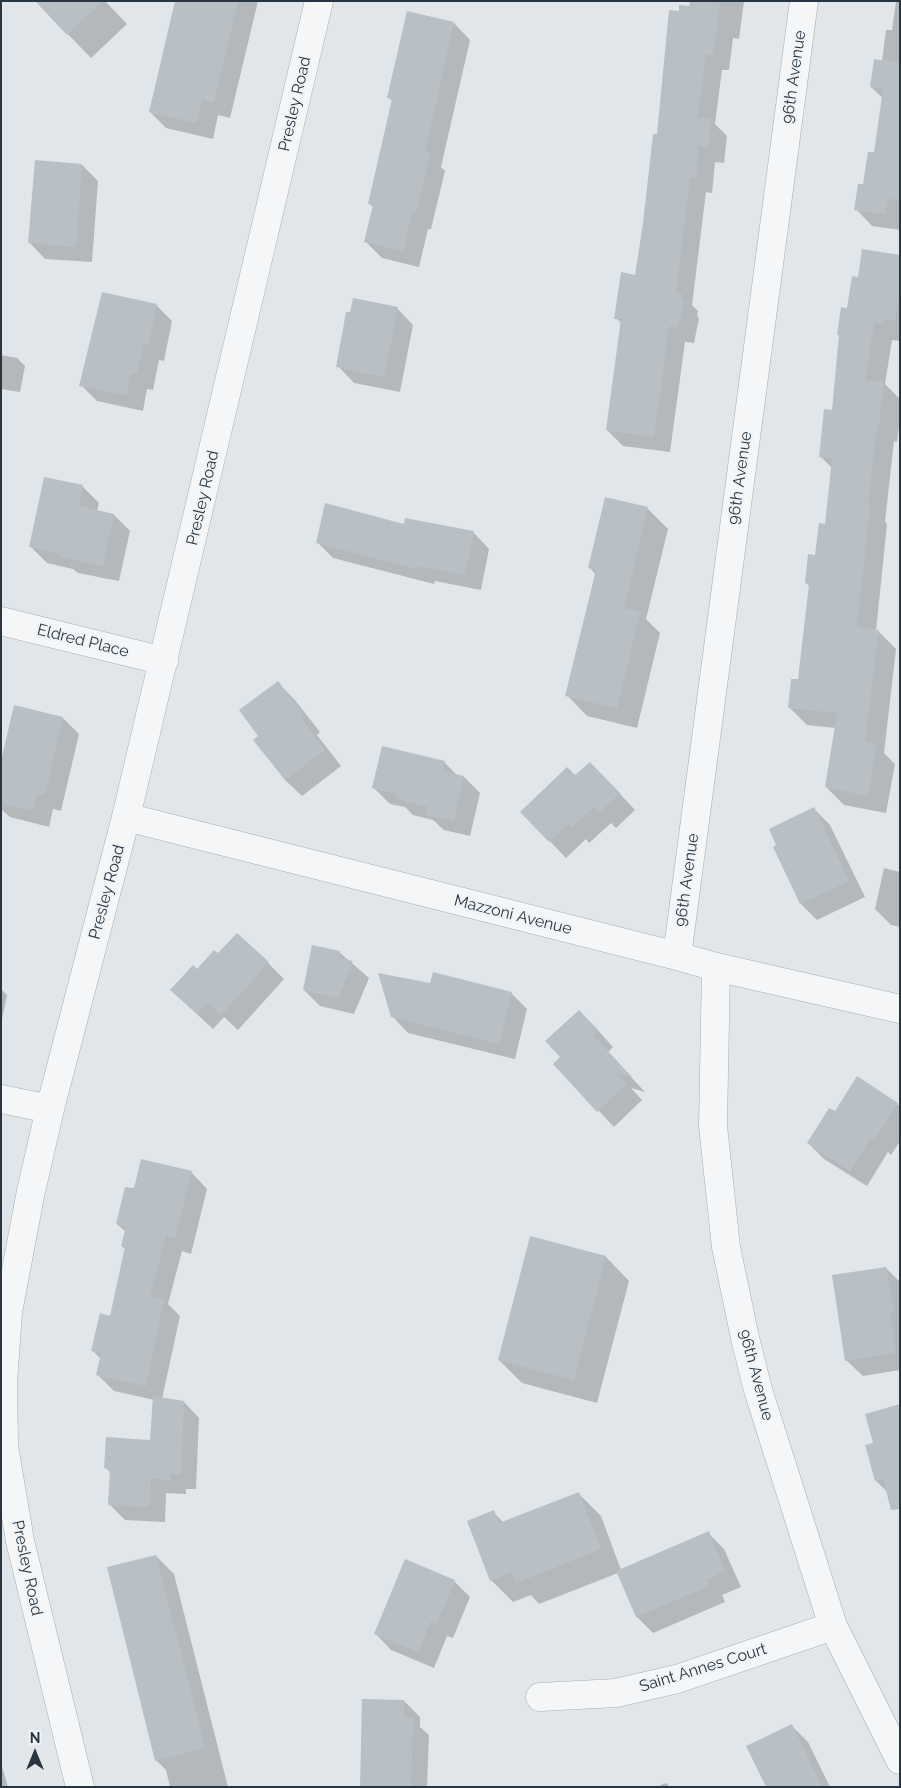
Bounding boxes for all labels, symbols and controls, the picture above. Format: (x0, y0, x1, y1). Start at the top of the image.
street label: 96th Avenue (778, 29, 810, 125)
street label: Presley Road (275, 55, 315, 153)
street label: 96th Avenue (724, 430, 756, 526)
street label: Presley Road (183, 449, 223, 547)
street label: Eldred Place (35, 620, 131, 662)
street label: 96th Avenue (671, 832, 703, 928)
street label: Presley Road (85, 843, 129, 941)
street label: Mazzoni Avenue (452, 891, 574, 939)
street label: 96th Avenue (735, 1327, 777, 1423)
street label: Presley Road (8, 1519, 46, 1617)
street label: Saint Annes Court (637, 1639, 769, 1697)
north arrow (10, 1728, 60, 1778)
text: N (30, 1730, 40, 1746)

